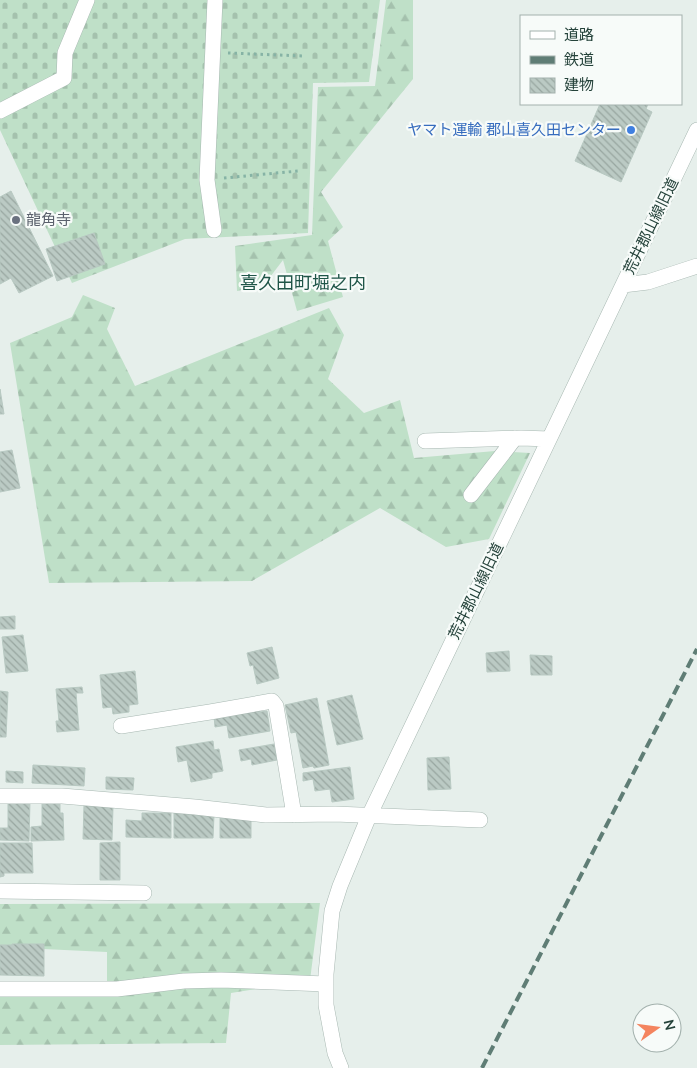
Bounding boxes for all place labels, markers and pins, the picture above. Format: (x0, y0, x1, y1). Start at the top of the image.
place label: ヤマト運輸 郡山喜久田センター (407, 120, 621, 140)
marker: ヤマト運輸 郡山喜久田センター (625, 124, 637, 136)
place label: 龍角寺 (26, 210, 71, 230)
marker: 龍角寺 (10, 214, 22, 226)

